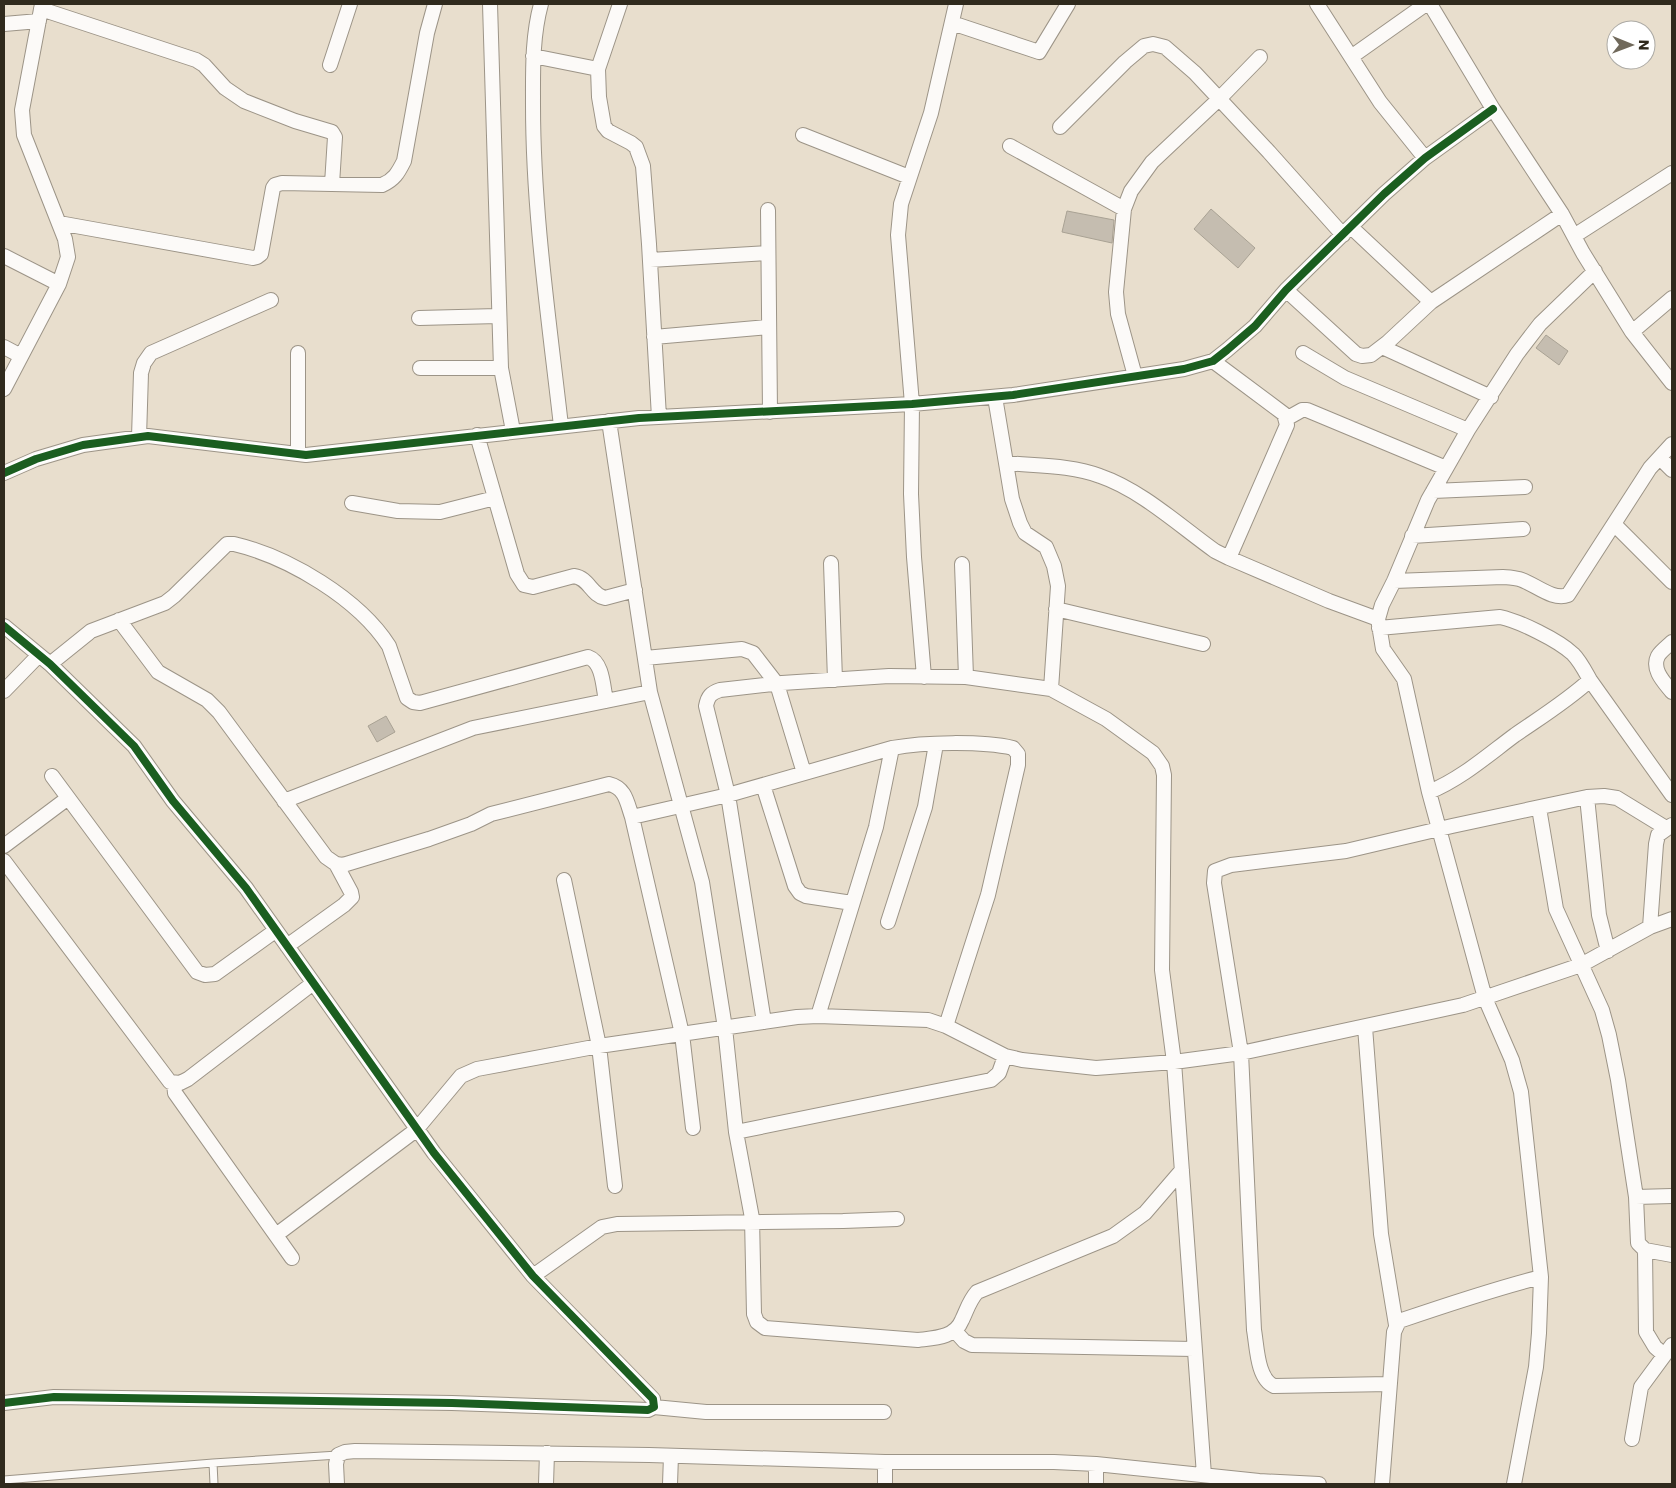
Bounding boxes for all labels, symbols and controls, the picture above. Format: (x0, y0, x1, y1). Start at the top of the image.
north arrow (1606, 20, 1656, 70)
text: N (1634, 40, 1654, 51)

